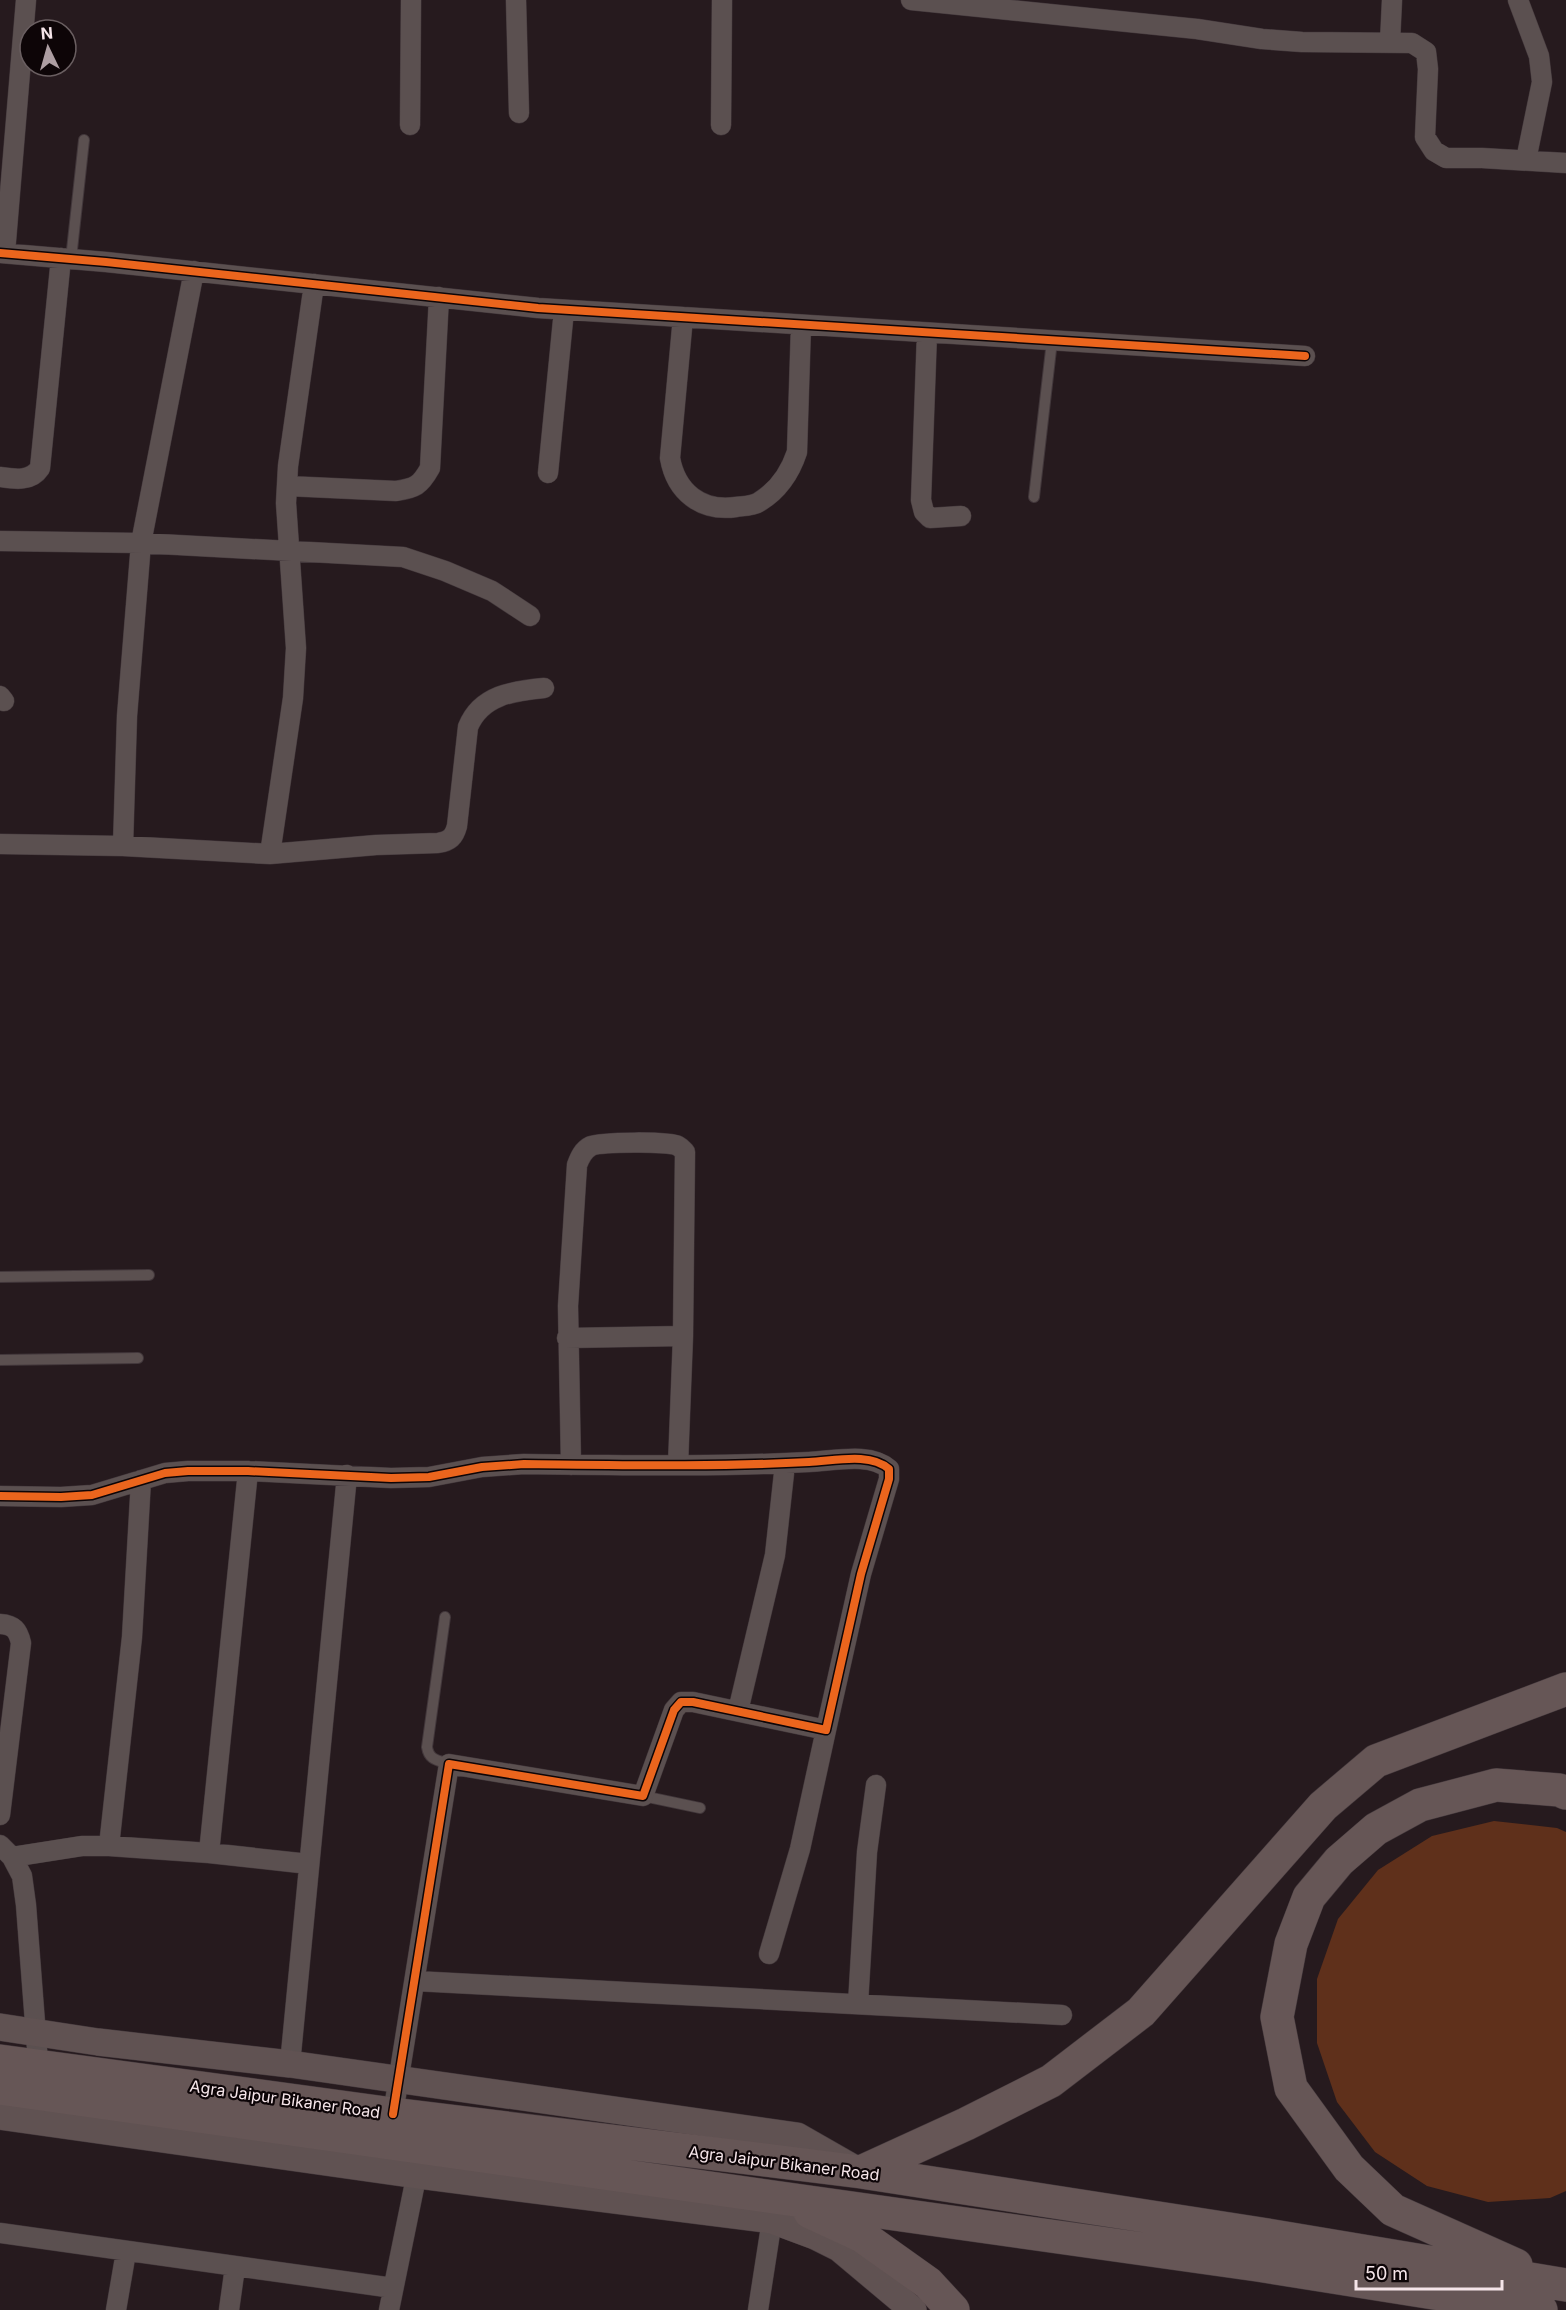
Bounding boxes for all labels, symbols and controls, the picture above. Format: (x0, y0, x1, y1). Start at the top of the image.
north arrow (18, 18, 78, 78)
text: N (40, 23, 54, 44)
street label: Agra Jaipur Bikaner Road (188, 2076, 382, 2122)
street label: Agra Jaipur Bikaner Road (687, 2141, 881, 2185)
scale bar (1356, 2253, 1502, 2291)
text: 50 m (1365, 2263, 1408, 2284)

